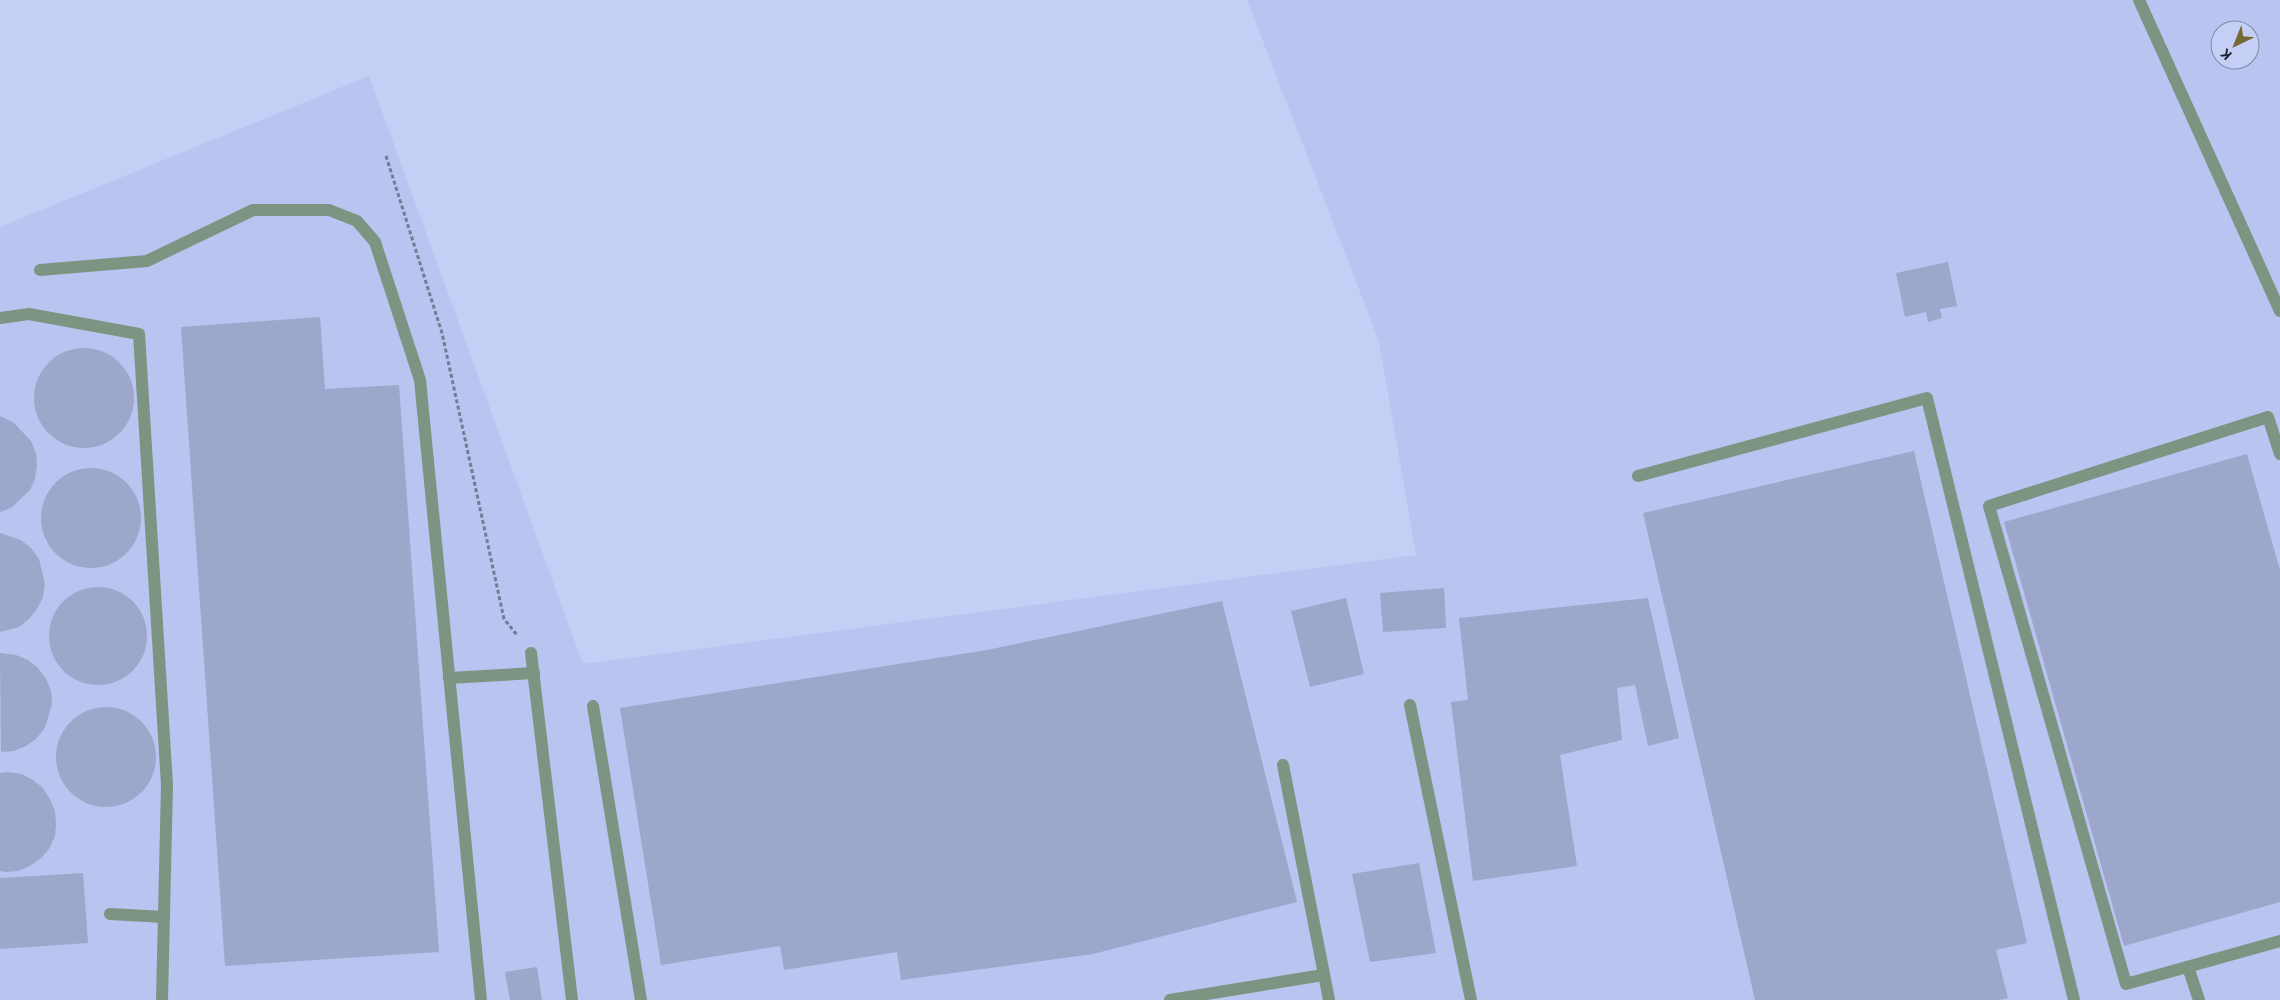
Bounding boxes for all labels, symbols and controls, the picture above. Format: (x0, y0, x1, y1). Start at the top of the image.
north arrow (2210, 20, 2260, 70)
text: K (2217, 46, 2235, 64)

